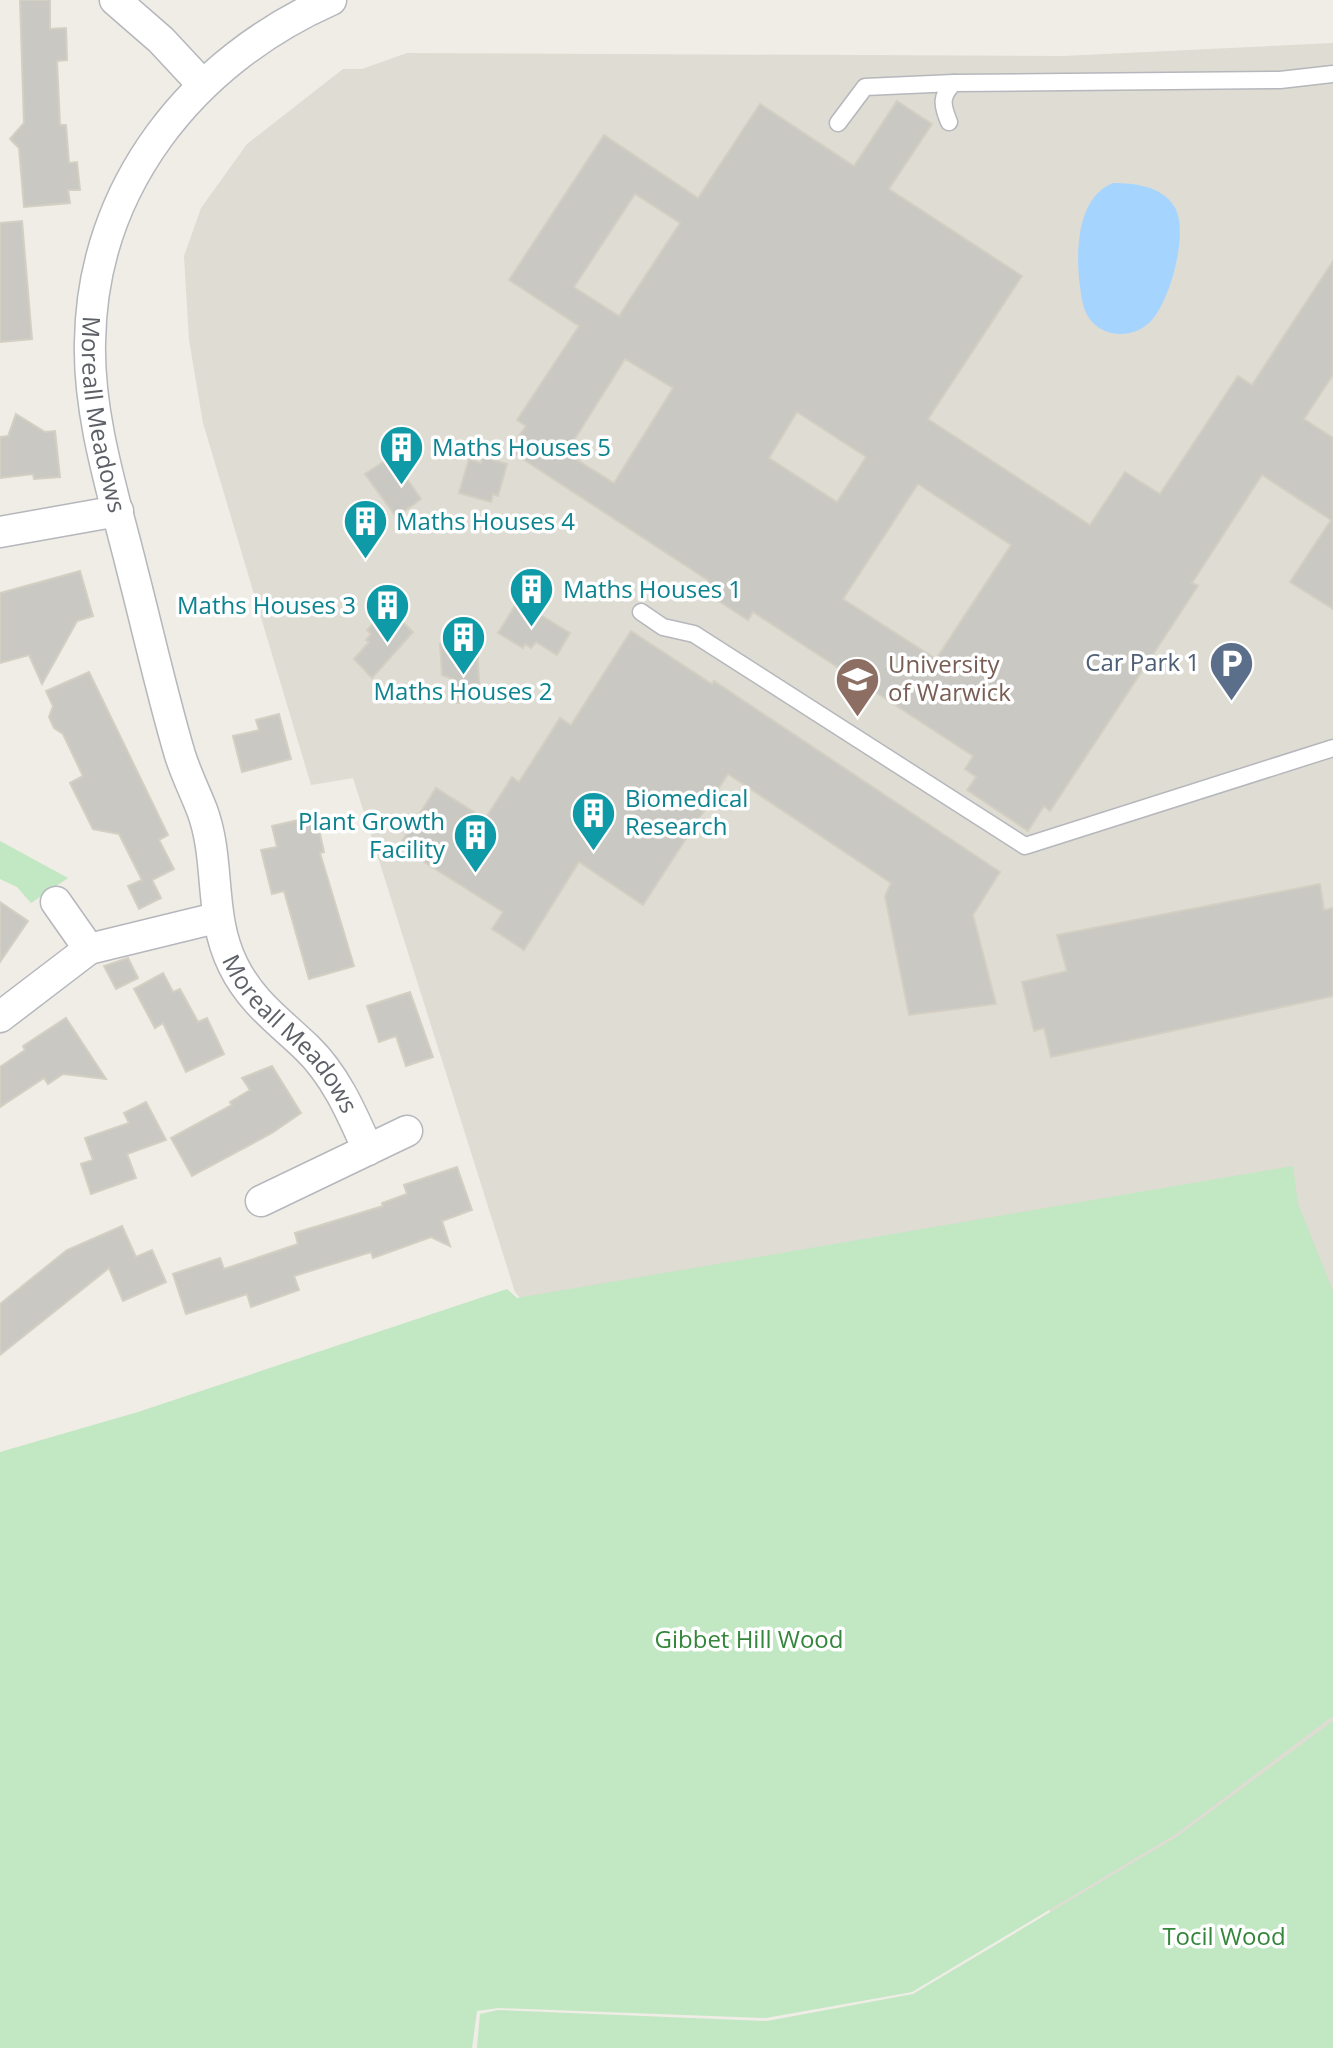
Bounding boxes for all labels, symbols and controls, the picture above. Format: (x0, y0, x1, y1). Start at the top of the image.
street label: Moreall Meadows (75, 315, 135, 516)
building icon: Maths Houses 5 (377, 424, 425, 487)
place label: Maths Houses 5 (432, 430, 611, 463)
building icon: Maths Houses 4 (341, 498, 389, 561)
place label: Maths Houses 4 (396, 504, 575, 537)
building icon: Maths Houses 1 (508, 566, 556, 629)
place label: Maths Houses 1 (563, 572, 742, 605)
building icon: Maths Houses 3 (363, 582, 411, 645)
place label: Maths Houses 3 (177, 588, 356, 621)
building icon: Maths Houses 2 (439, 614, 487, 677)
parking icon: Car Park 1 (1207, 639, 1255, 702)
place label: Car Park 1 (1085, 645, 1200, 678)
place label: University of Warwick (888, 647, 1011, 708)
school or university icon: University of Warwick (833, 655, 881, 718)
place label: Maths Houses 2 (373, 674, 553, 707)
place label: Biomedical Research (625, 781, 748, 842)
building icon: Biomedical Research (570, 789, 618, 852)
place label: Plant Growth Facility (298, 804, 446, 865)
building icon: Plant Growth Facility (452, 812, 500, 875)
street label: Moreall Meadows (215, 948, 366, 1118)
park label: Gibbet Hill Wood (655, 1622, 843, 1655)
park label: Tocil Wood (1162, 1919, 1286, 1952)

